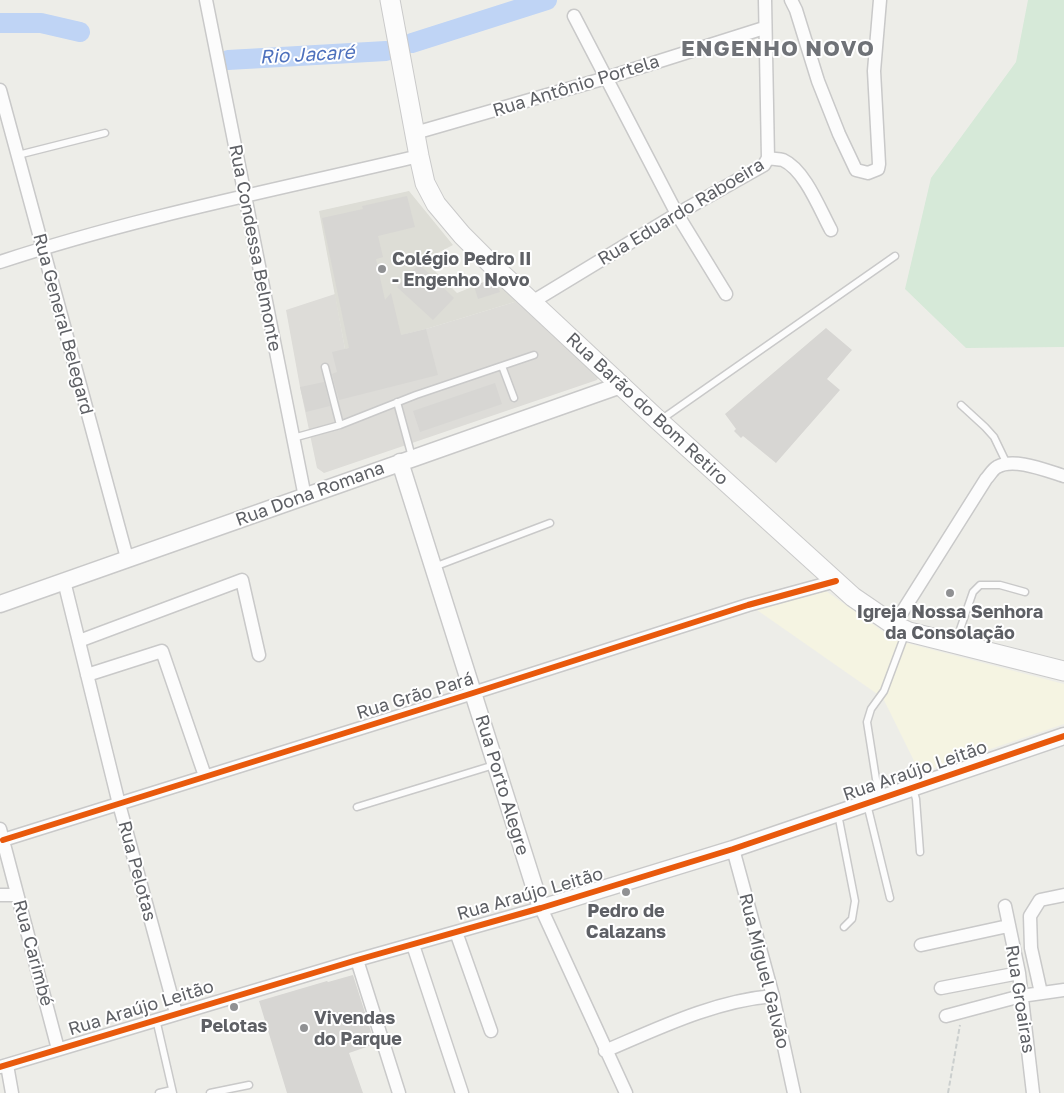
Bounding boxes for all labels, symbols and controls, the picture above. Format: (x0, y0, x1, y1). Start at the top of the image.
district label: ENGENHO NOVO (680, 36, 876, 62)
water label: Rio Jacaré (259, 41, 355, 69)
street label: Rua Antônio Portela (490, 50, 662, 122)
street label: Rua Condessa Belmonte (224, 143, 286, 353)
street label: Rua Eduardo Raboeira (594, 154, 768, 270)
street label: Rua General Belegard (28, 231, 98, 417)
place label: Colégio Pedro II - Engenho Novo (392, 248, 531, 290)
marker: Colégio Pedro II - Engenho Novo (376, 263, 388, 275)
street label: Rua Barão do Bom Retiro (561, 328, 733, 490)
street label: Rua Dona Romana (233, 457, 387, 531)
marker: Igreja Nossa Senhora da Consolação (944, 587, 956, 599)
place label: Igreja Nossa Senhora da Consolação (857, 601, 1043, 644)
street label: Rua Grão Pará (354, 668, 476, 724)
street label: Rua Porto Alegre (470, 712, 534, 858)
street label: Rua Araújo Leitão (840, 736, 990, 806)
street label: Rua Pelotas (113, 819, 161, 923)
street label: Rua Araújo Leitão (454, 863, 606, 925)
marker: Pedro de Calazans (620, 886, 632, 898)
street label: Rua Miguel Galvão (734, 891, 794, 1051)
street label: Rua Carimbé (8, 897, 58, 1009)
place label: Pedro de Calazans (586, 900, 666, 942)
street label: Rua Groairas (1001, 943, 1039, 1055)
street label: Rua Araújo Leitão (66, 976, 216, 1040)
marker: Pelotas (228, 1001, 240, 1013)
place label: Vivendas do Parque (314, 1007, 402, 1050)
place label: Pelotas (201, 1015, 267, 1037)
marker: Vivendas do Parque (298, 1022, 310, 1034)

